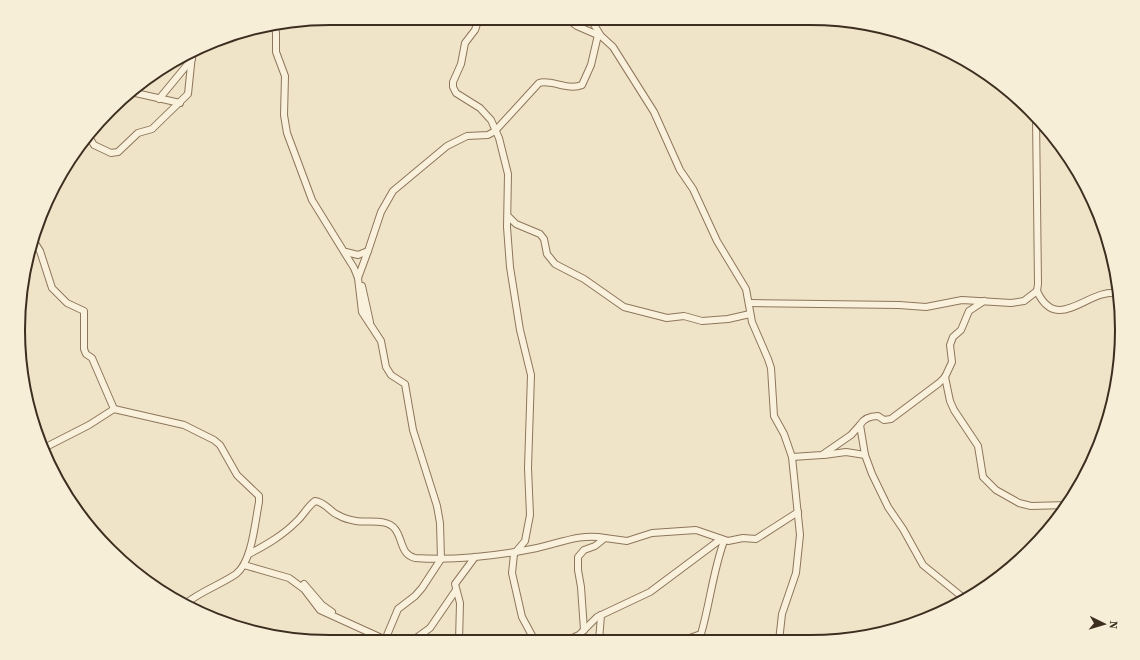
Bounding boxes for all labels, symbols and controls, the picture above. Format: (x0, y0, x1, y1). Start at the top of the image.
north arrow (1084, 604, 1124, 644)
text: N (1106, 620, 1121, 629)

